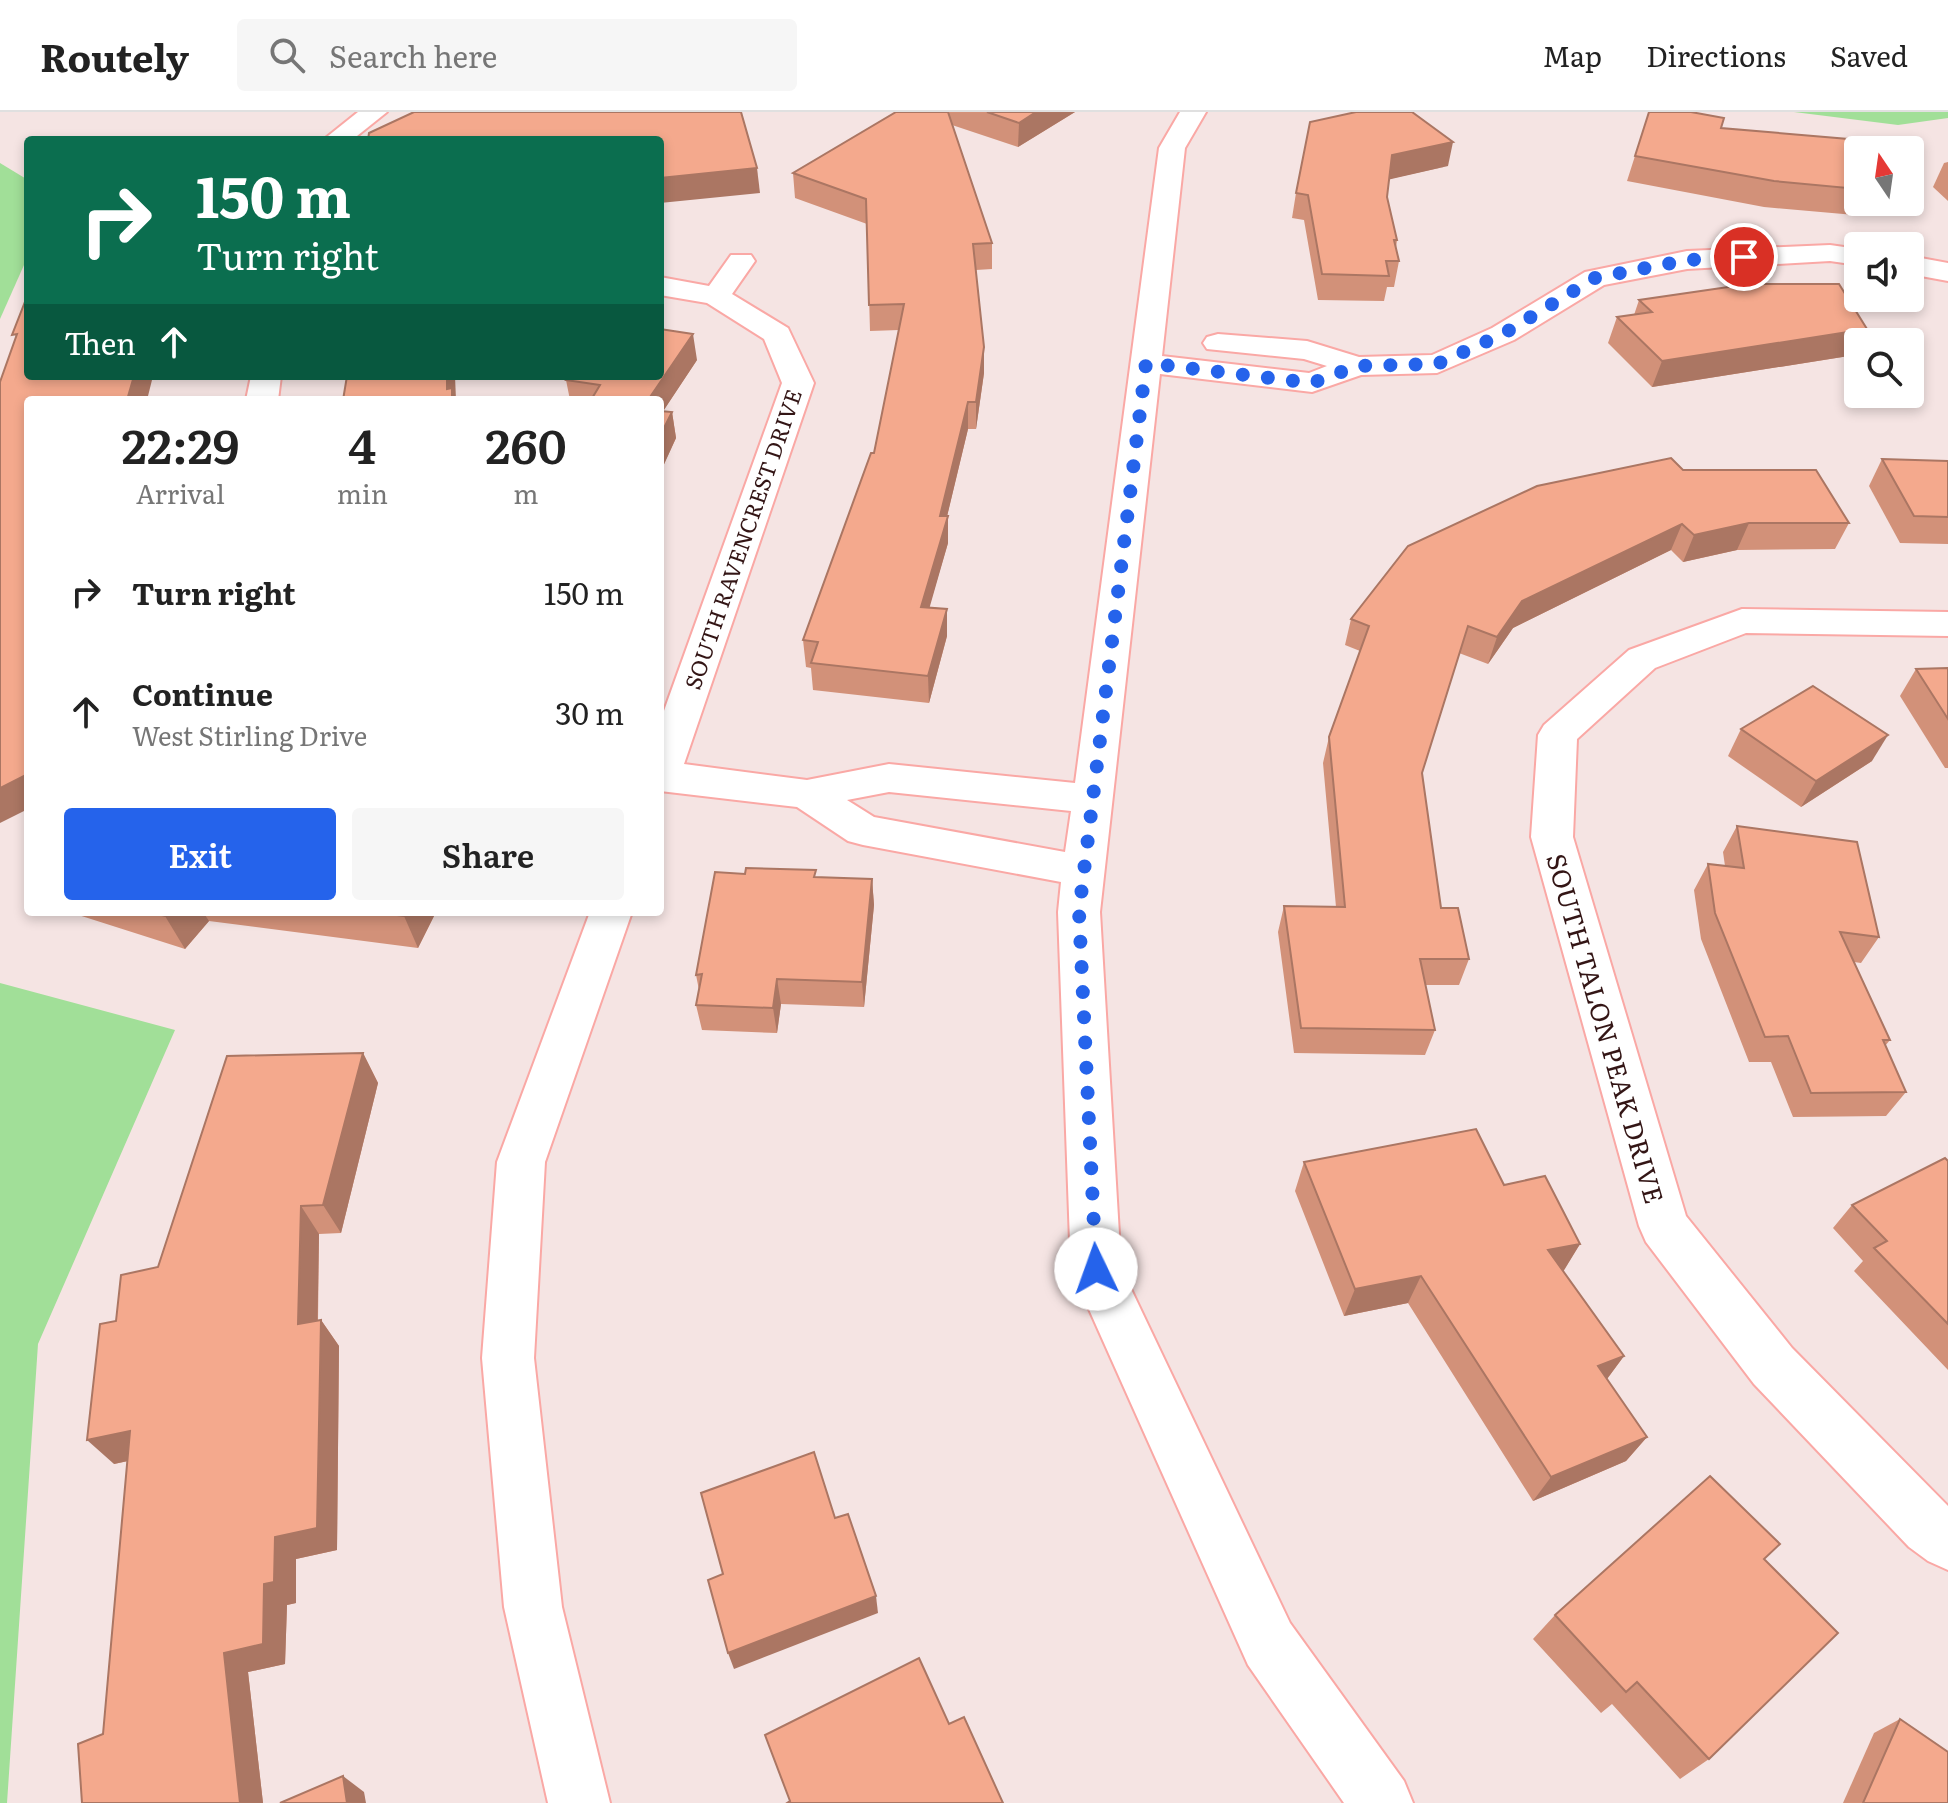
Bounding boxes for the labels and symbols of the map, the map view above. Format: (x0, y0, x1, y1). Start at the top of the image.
north arrow (1844, 136, 1924, 216)
pin (1710, 223, 1778, 291)
street label: SOUTH RAVENCREST DRIVE (675, 384, 809, 694)
street label: SOUTH TALON PEAK DRIVE (1538, 848, 1676, 1208)
position arrow (1054, 1227, 1138, 1311)

